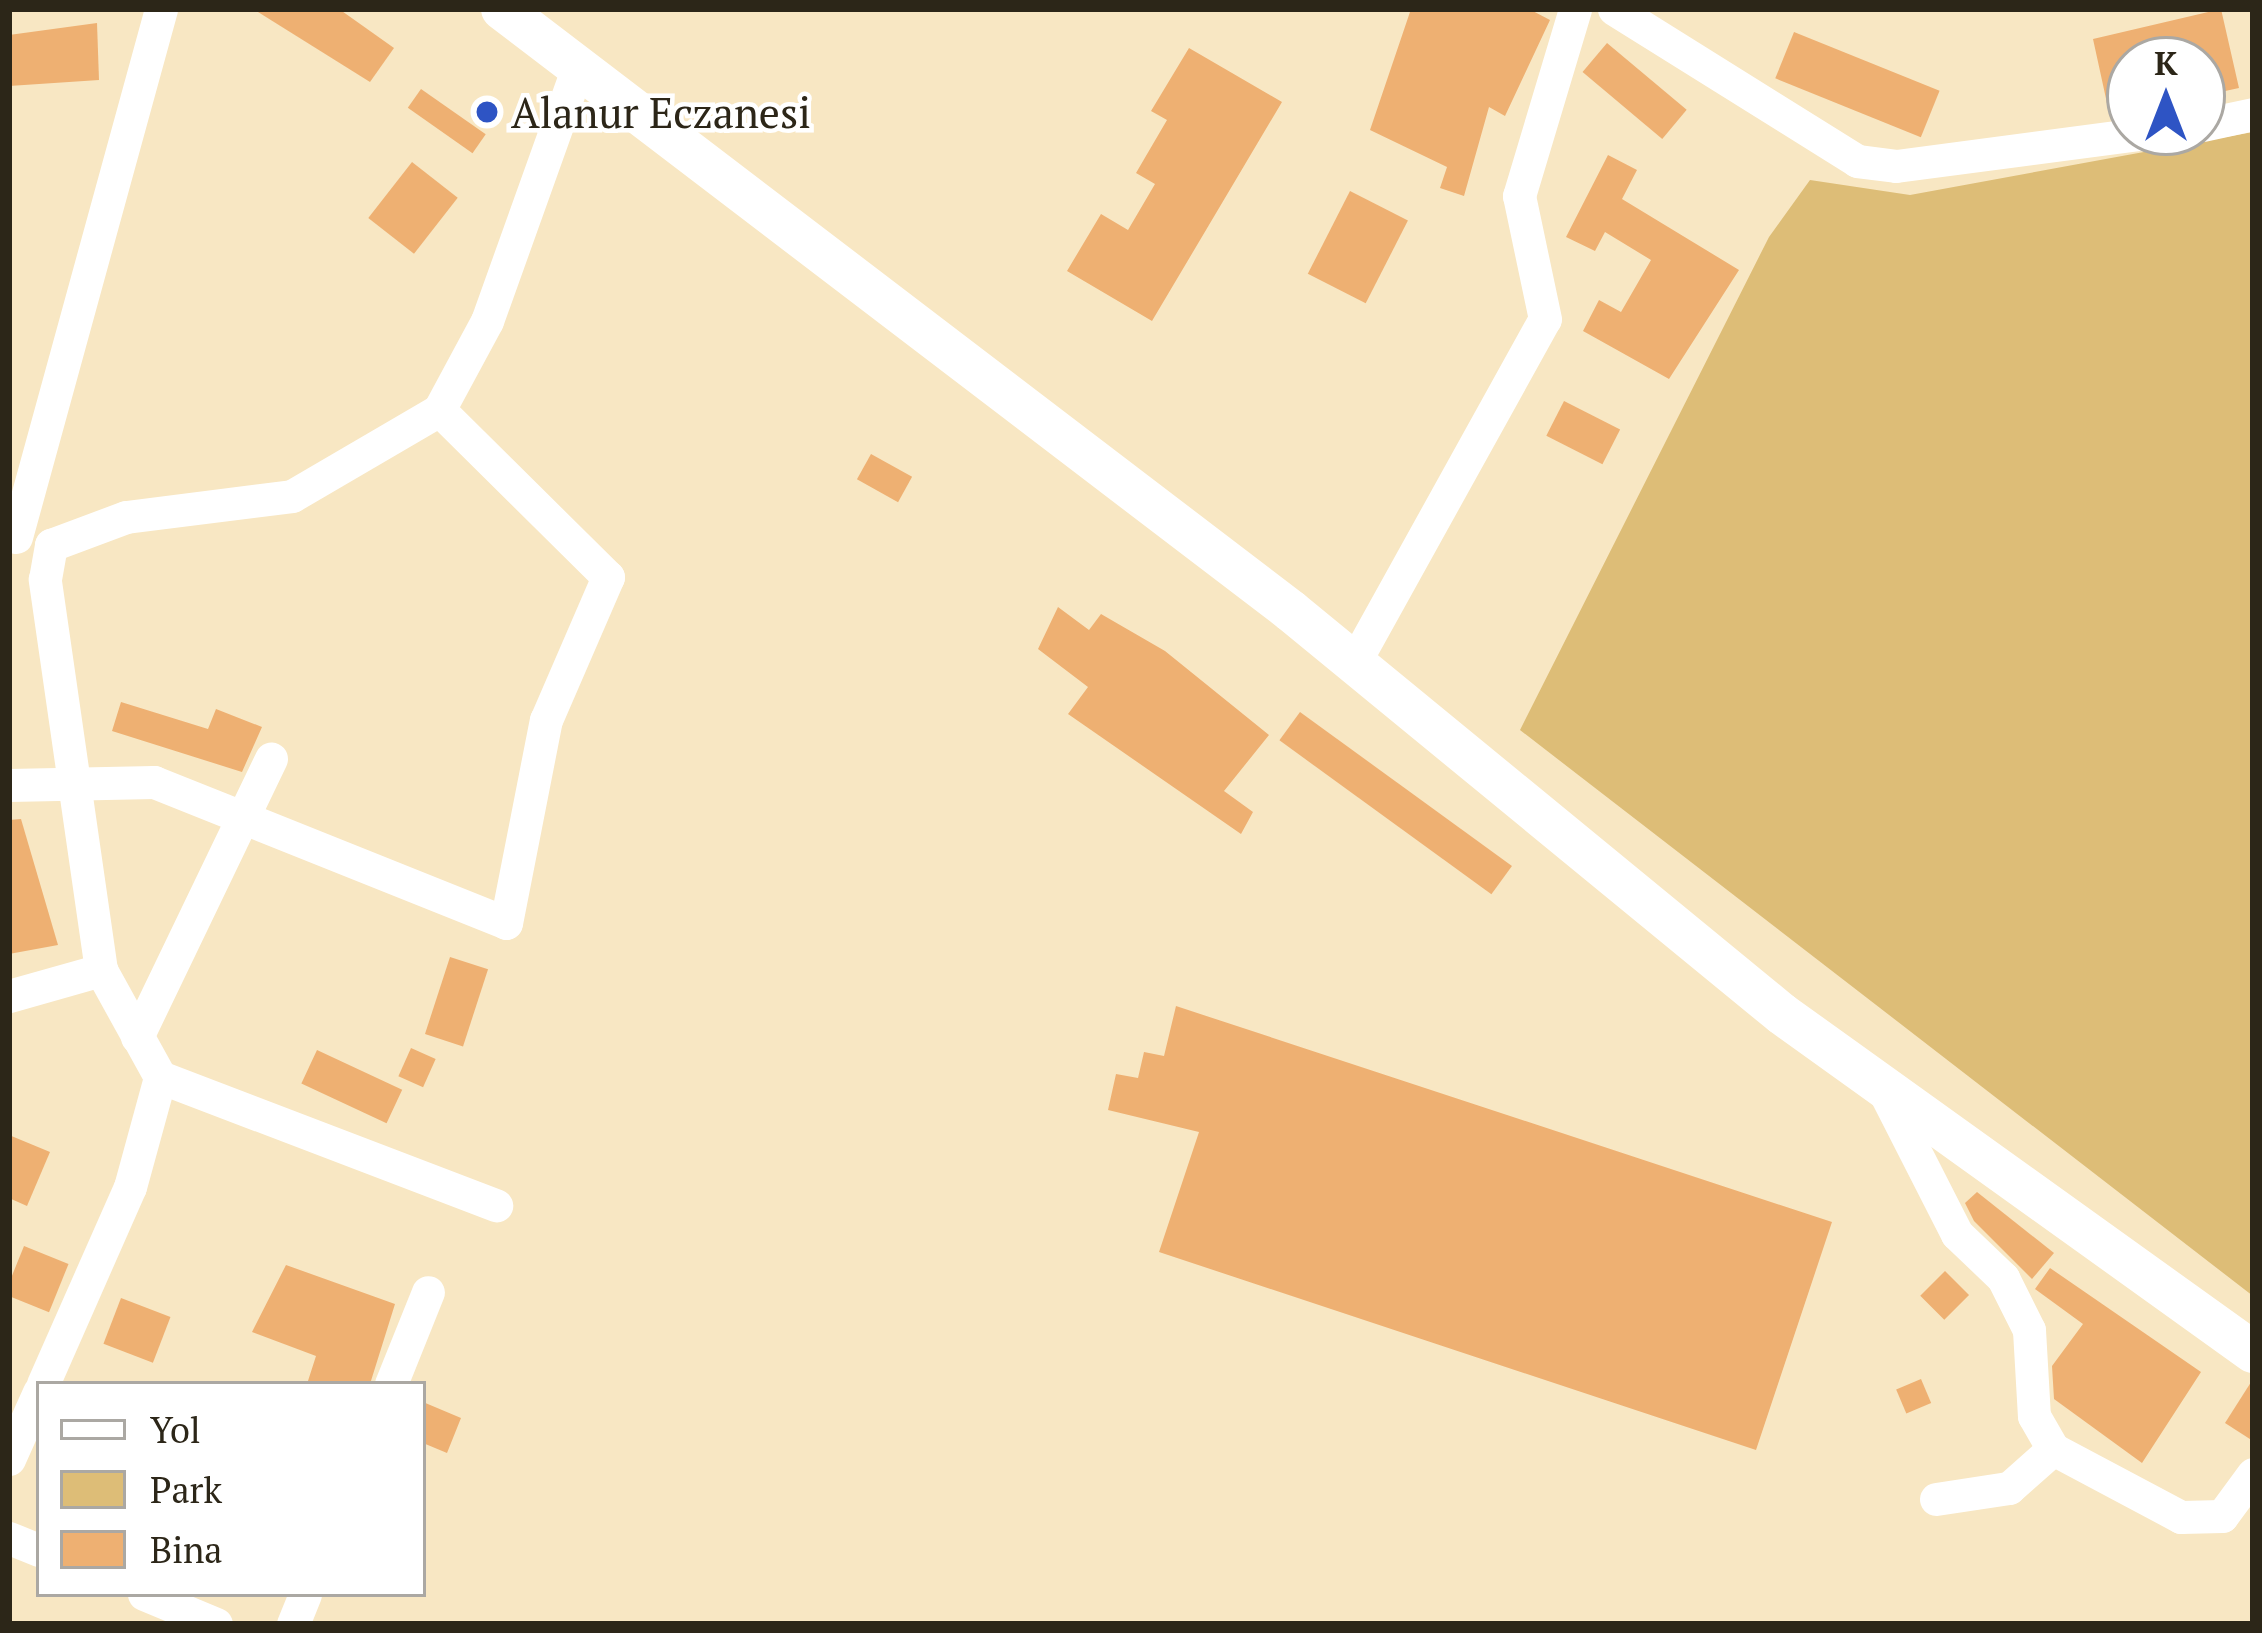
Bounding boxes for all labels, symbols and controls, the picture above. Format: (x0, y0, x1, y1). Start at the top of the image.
north arrow (2106, 36, 2226, 156)
text: K (2154, 41, 2178, 84)
place label: Alanur Eczanesi (511, 87, 811, 137)
marker: Alanur Eczanesi (474, 99, 500, 125)
legend (36, 1381, 426, 1597)
text: Yol (150, 1406, 201, 1453)
text: Park (150, 1466, 222, 1513)
text: Bina (150, 1526, 223, 1573)

